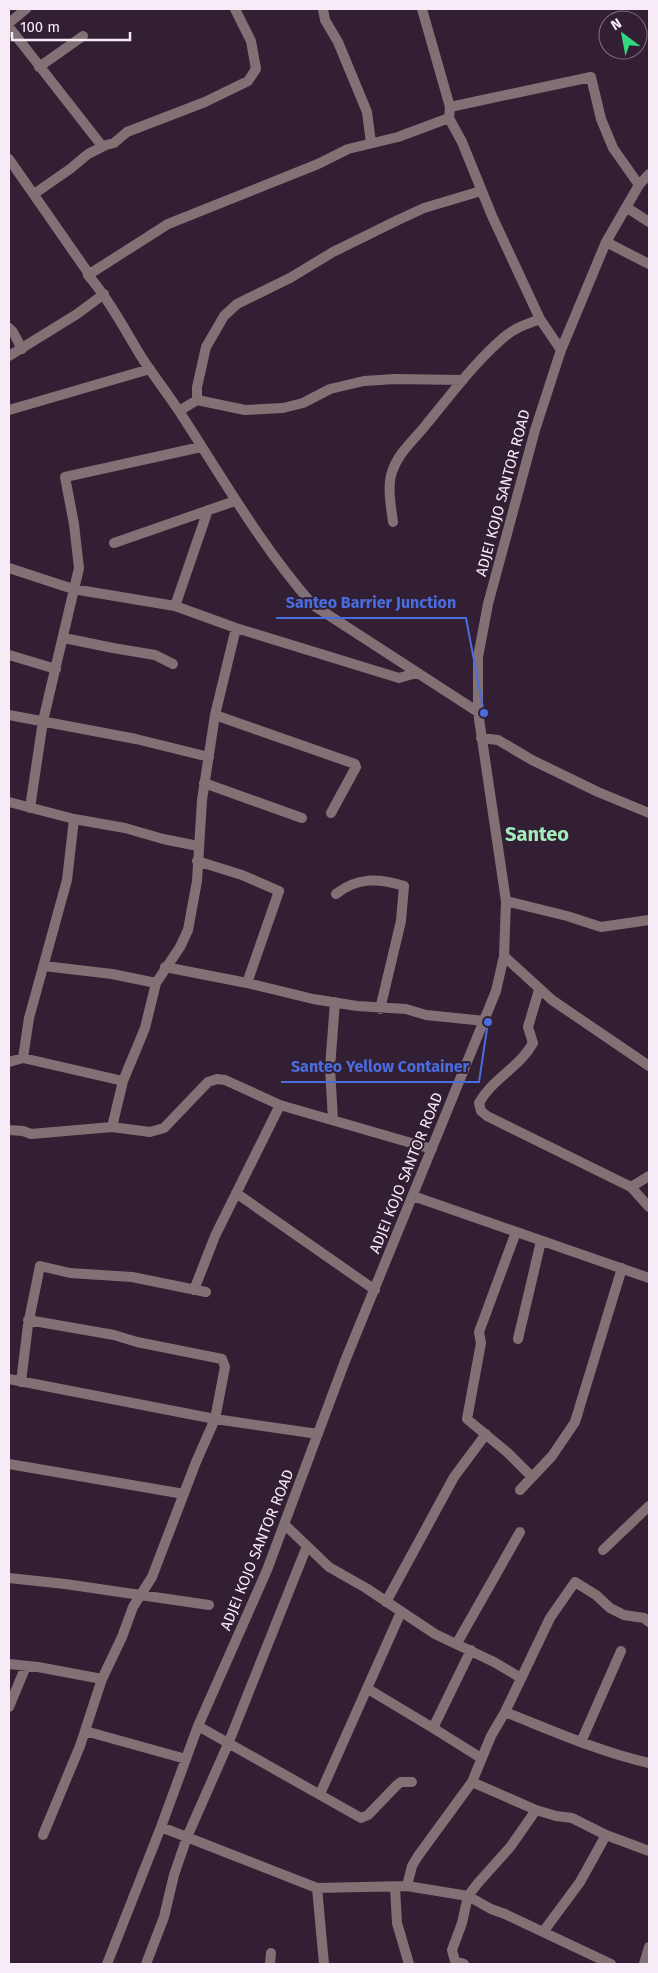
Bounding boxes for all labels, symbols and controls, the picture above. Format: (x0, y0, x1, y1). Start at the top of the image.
scale bar (12, 10, 130, 42)
north arrow (598, 10, 648, 60)
text: N (608, 15, 625, 34)
text: 100 m (20, 18, 60, 36)
street label: ADJEI KOJO SANTOR ROAD (472, 408, 534, 578)
callout: Santeo Barrier Junction (276, 587, 466, 618)
text: Santeo Barrier Junction (286, 593, 456, 612)
district label: Santeo (505, 822, 569, 846)
callout: Santeo Yellow Container (281, 1051, 479, 1082)
text: Santeo Yellow Container (291, 1057, 470, 1076)
street label: ADJEI KOJO SANTOR ROAD (365, 1090, 447, 1256)
street label: ADJEI KOJO SANTOR ROAD (216, 1467, 298, 1633)

